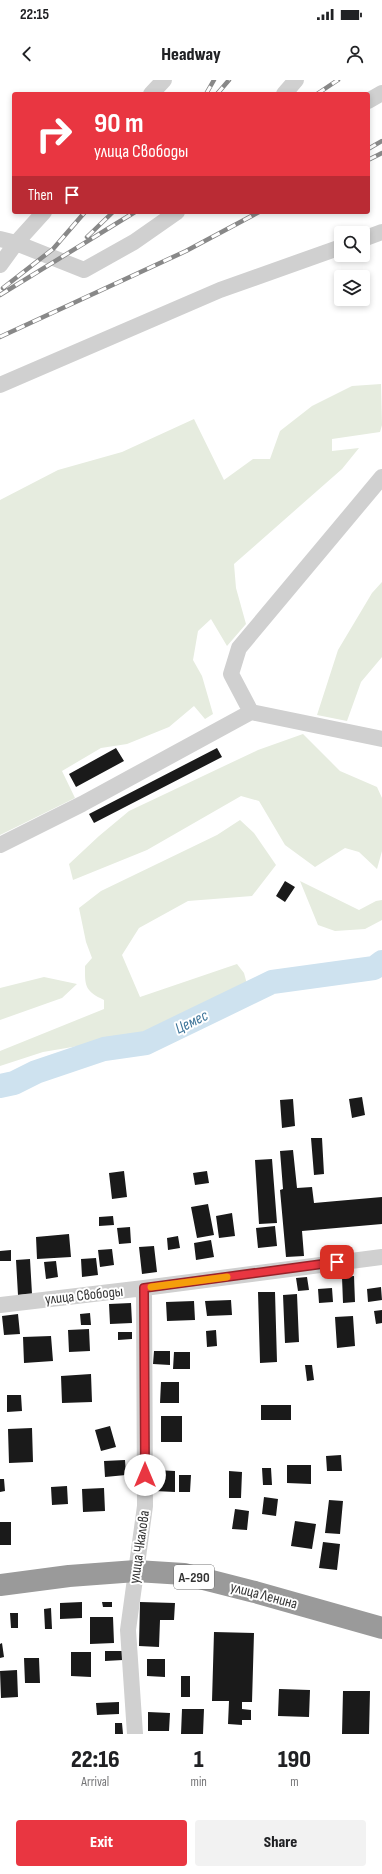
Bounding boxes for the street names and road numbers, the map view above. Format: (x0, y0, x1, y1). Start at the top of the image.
street label: улица Свободы (44, 1282, 124, 1309)
street label: улица Чкалова (125, 1509, 154, 1585)
road number: А-290 (174, 1565, 214, 1589)
street label: улица Ленина (228, 1577, 300, 1614)

